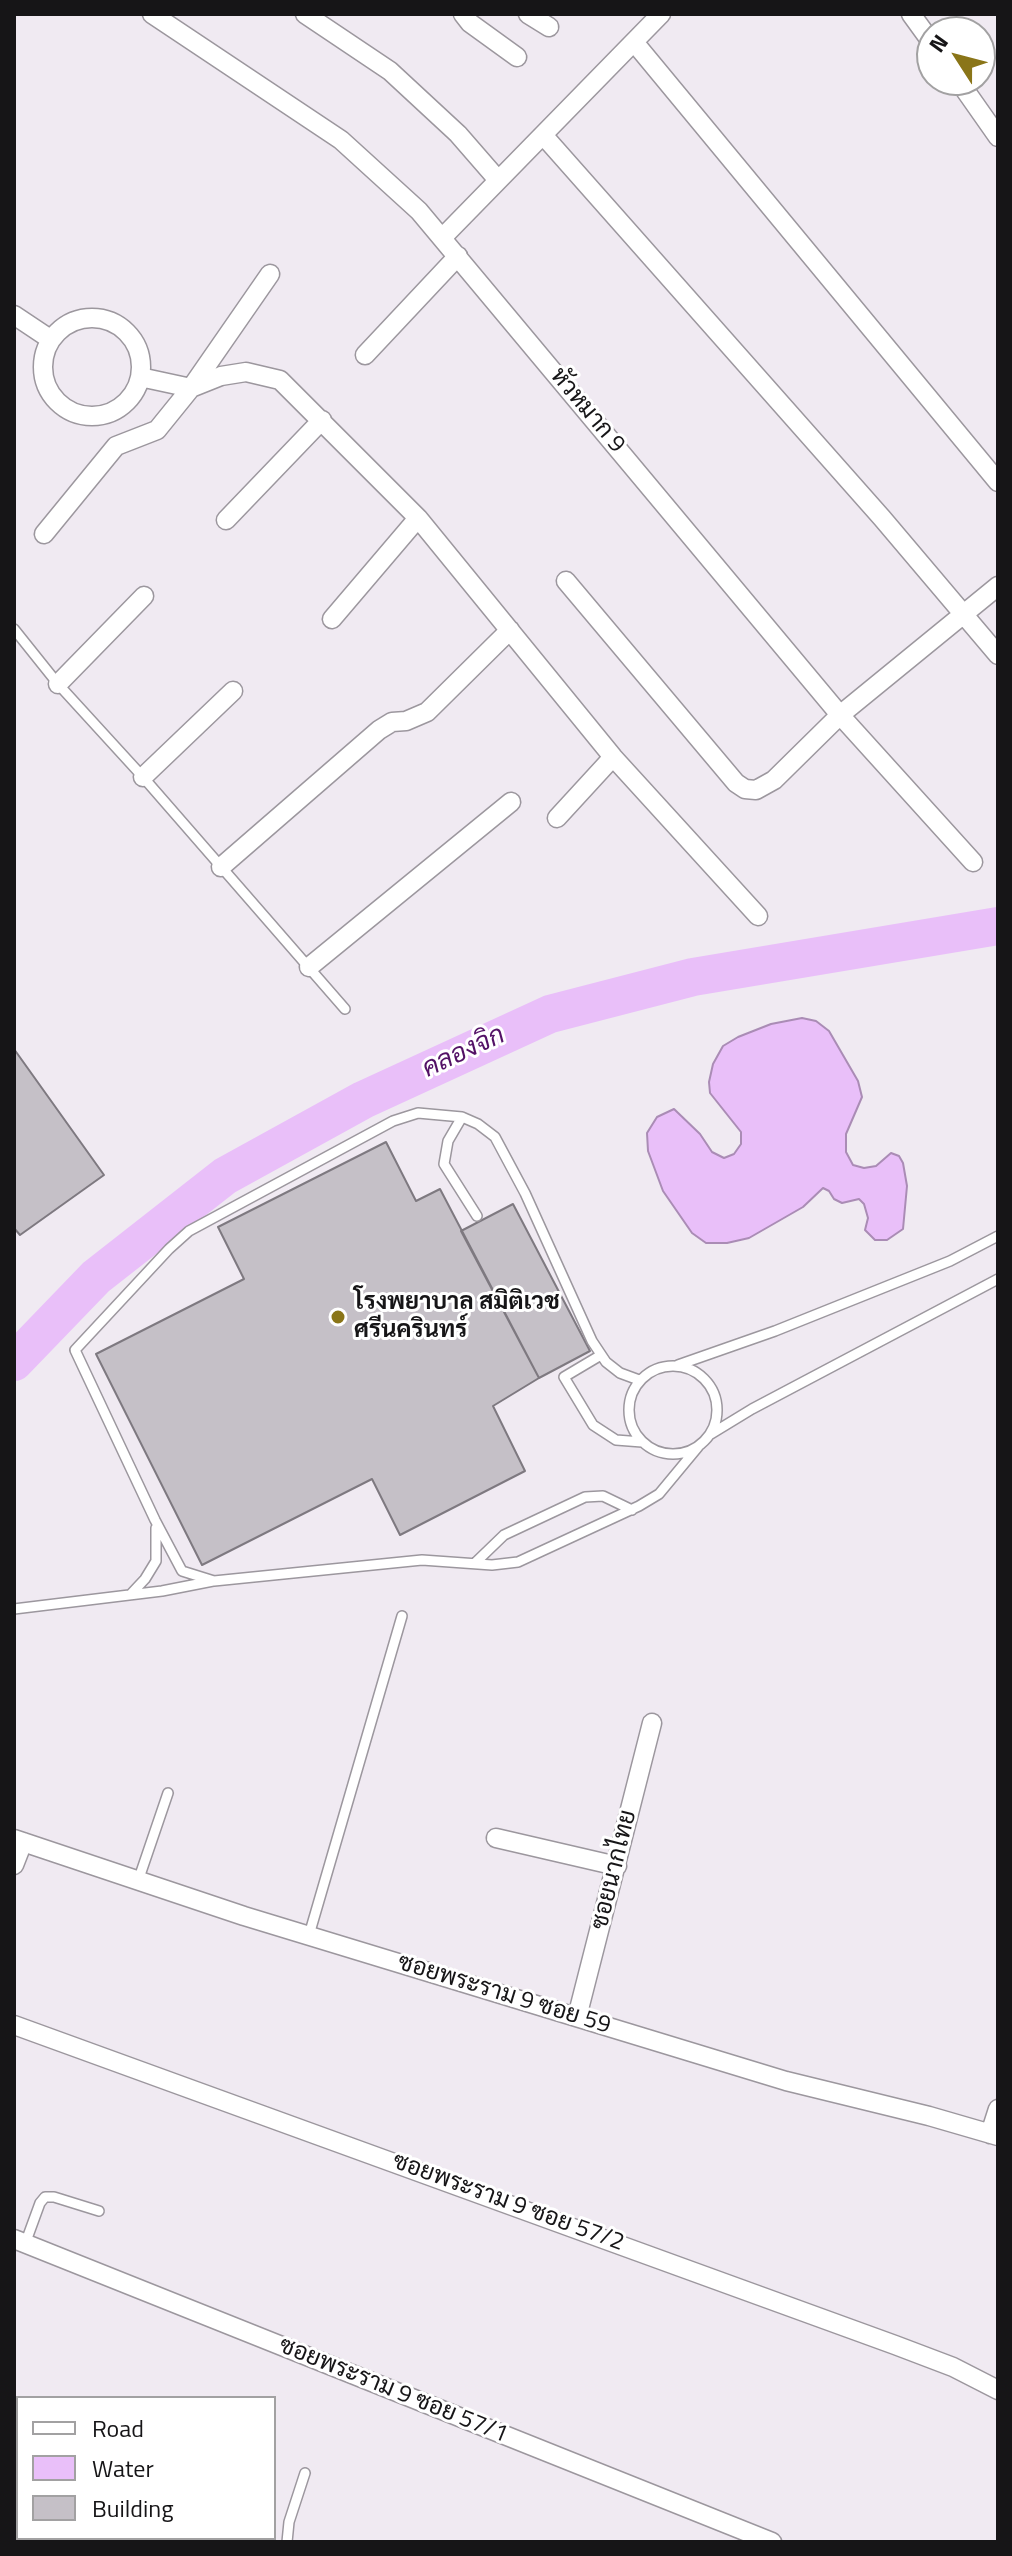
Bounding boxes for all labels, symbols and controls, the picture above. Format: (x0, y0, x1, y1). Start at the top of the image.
north arrow (916, 16, 996, 96)
text: N (920, 27, 956, 59)
street label: หัวหมาก 9 (543, 363, 631, 459)
water label: คลองจิก (418, 1020, 510, 1086)
place label: โรงพยาบาล สมิติเวช ศรีนครินทร์ (354, 1289, 560, 1345)
marker: โรงพยาบาล สมิติเวช ศรีนครินทร์ (329, 1308, 347, 1326)
street label: ซอยนากไทย (586, 1807, 644, 1933)
street label: ซอยพระราม 9 ซอย 59 (394, 1949, 614, 2041)
street label: ซอยพระราม 9 ซอย 57/2 (388, 2148, 628, 2258)
street label: ซอยพระราม 9 ซอย 57/1 (274, 2332, 512, 2450)
legend (16, 2396, 276, 2540)
text: Road (92, 2410, 144, 2446)
text: Water (92, 2450, 154, 2486)
text: Building (92, 2490, 174, 2526)

